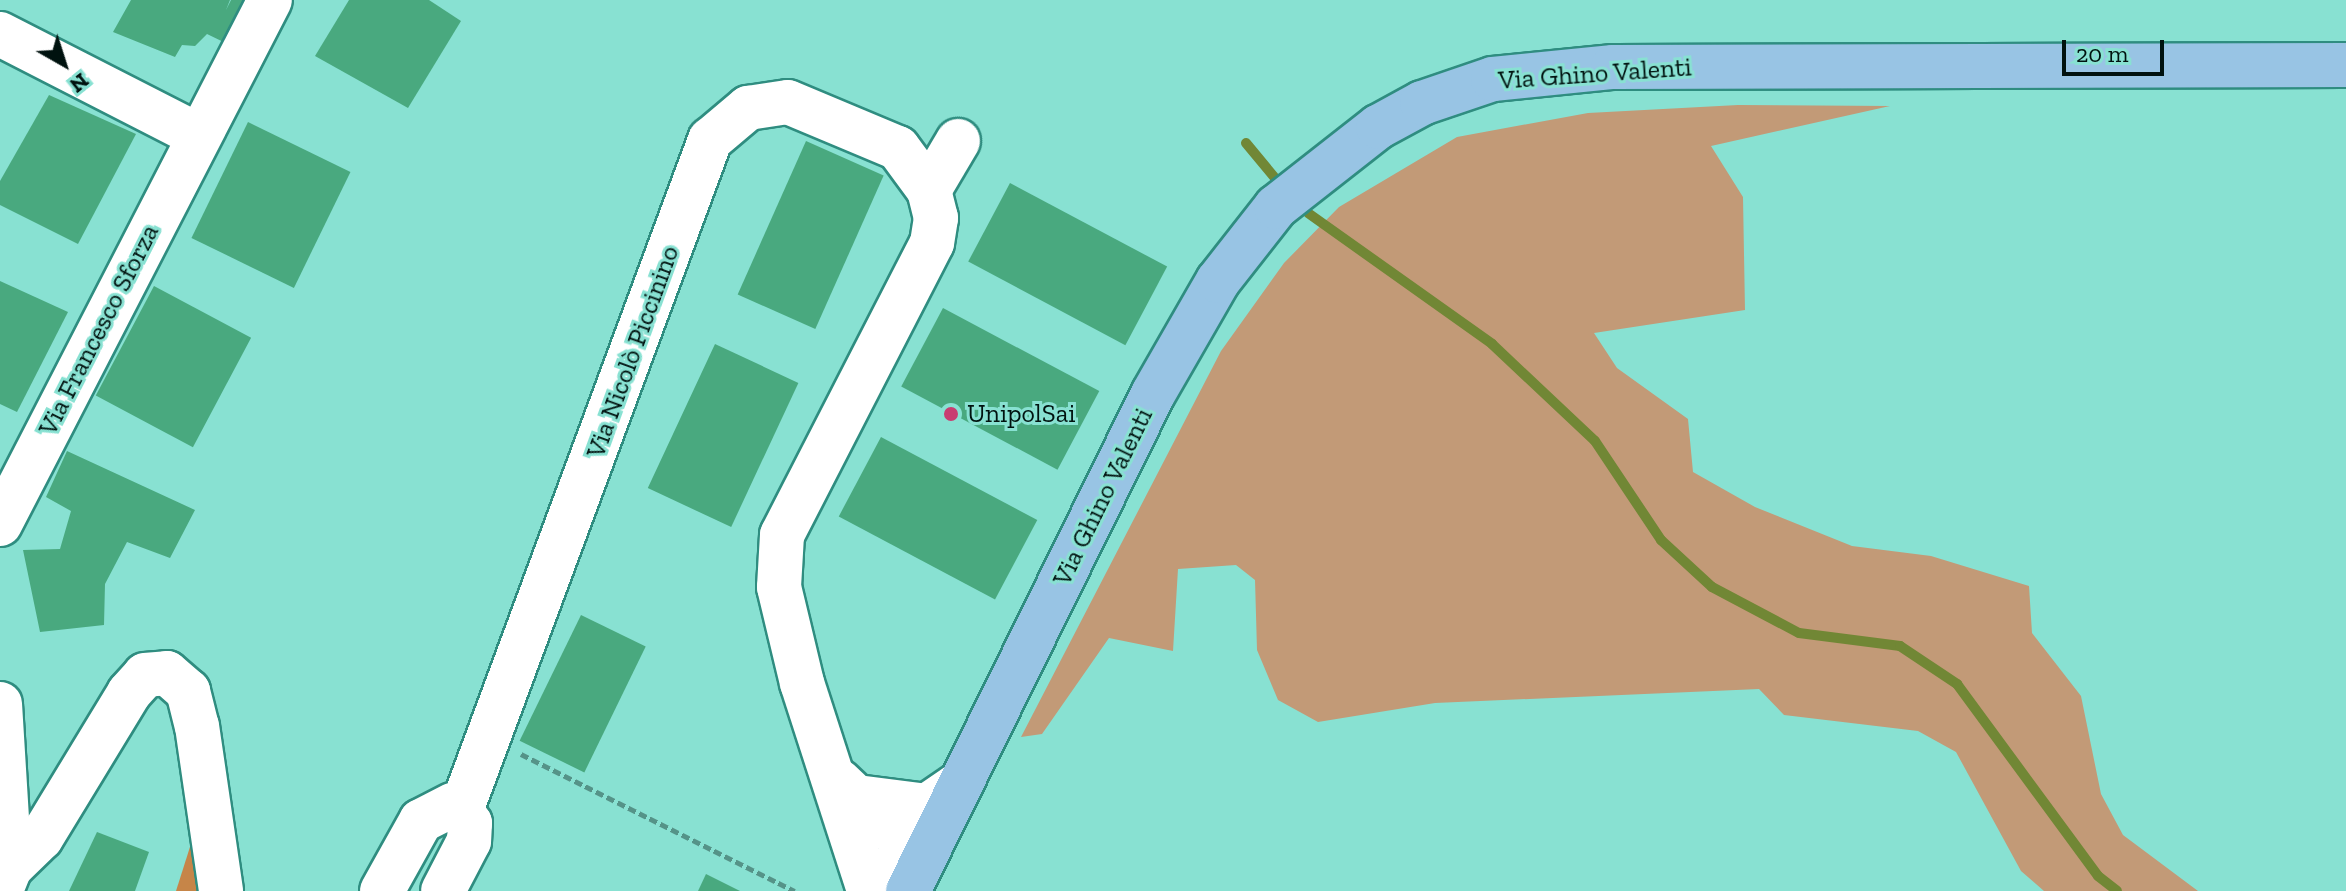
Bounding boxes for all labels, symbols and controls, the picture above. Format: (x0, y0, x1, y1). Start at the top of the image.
north arrow (24, 24, 104, 104)
scale bar (2066, 24, 2168, 74)
text: 20 m (2076, 39, 2128, 68)
street label: Via Ghino Valenti (1497, 52, 1693, 96)
text: N (64, 67, 94, 99)
street label: Via Francesco Sforza (32, 219, 166, 441)
street label: Via Nicolò Piccinino (580, 242, 686, 462)
place label: UnipolSai (967, 398, 1075, 430)
street label: Via Ghino Valenti (1046, 403, 1160, 591)
marker: UnipolSai (942, 405, 960, 423)

